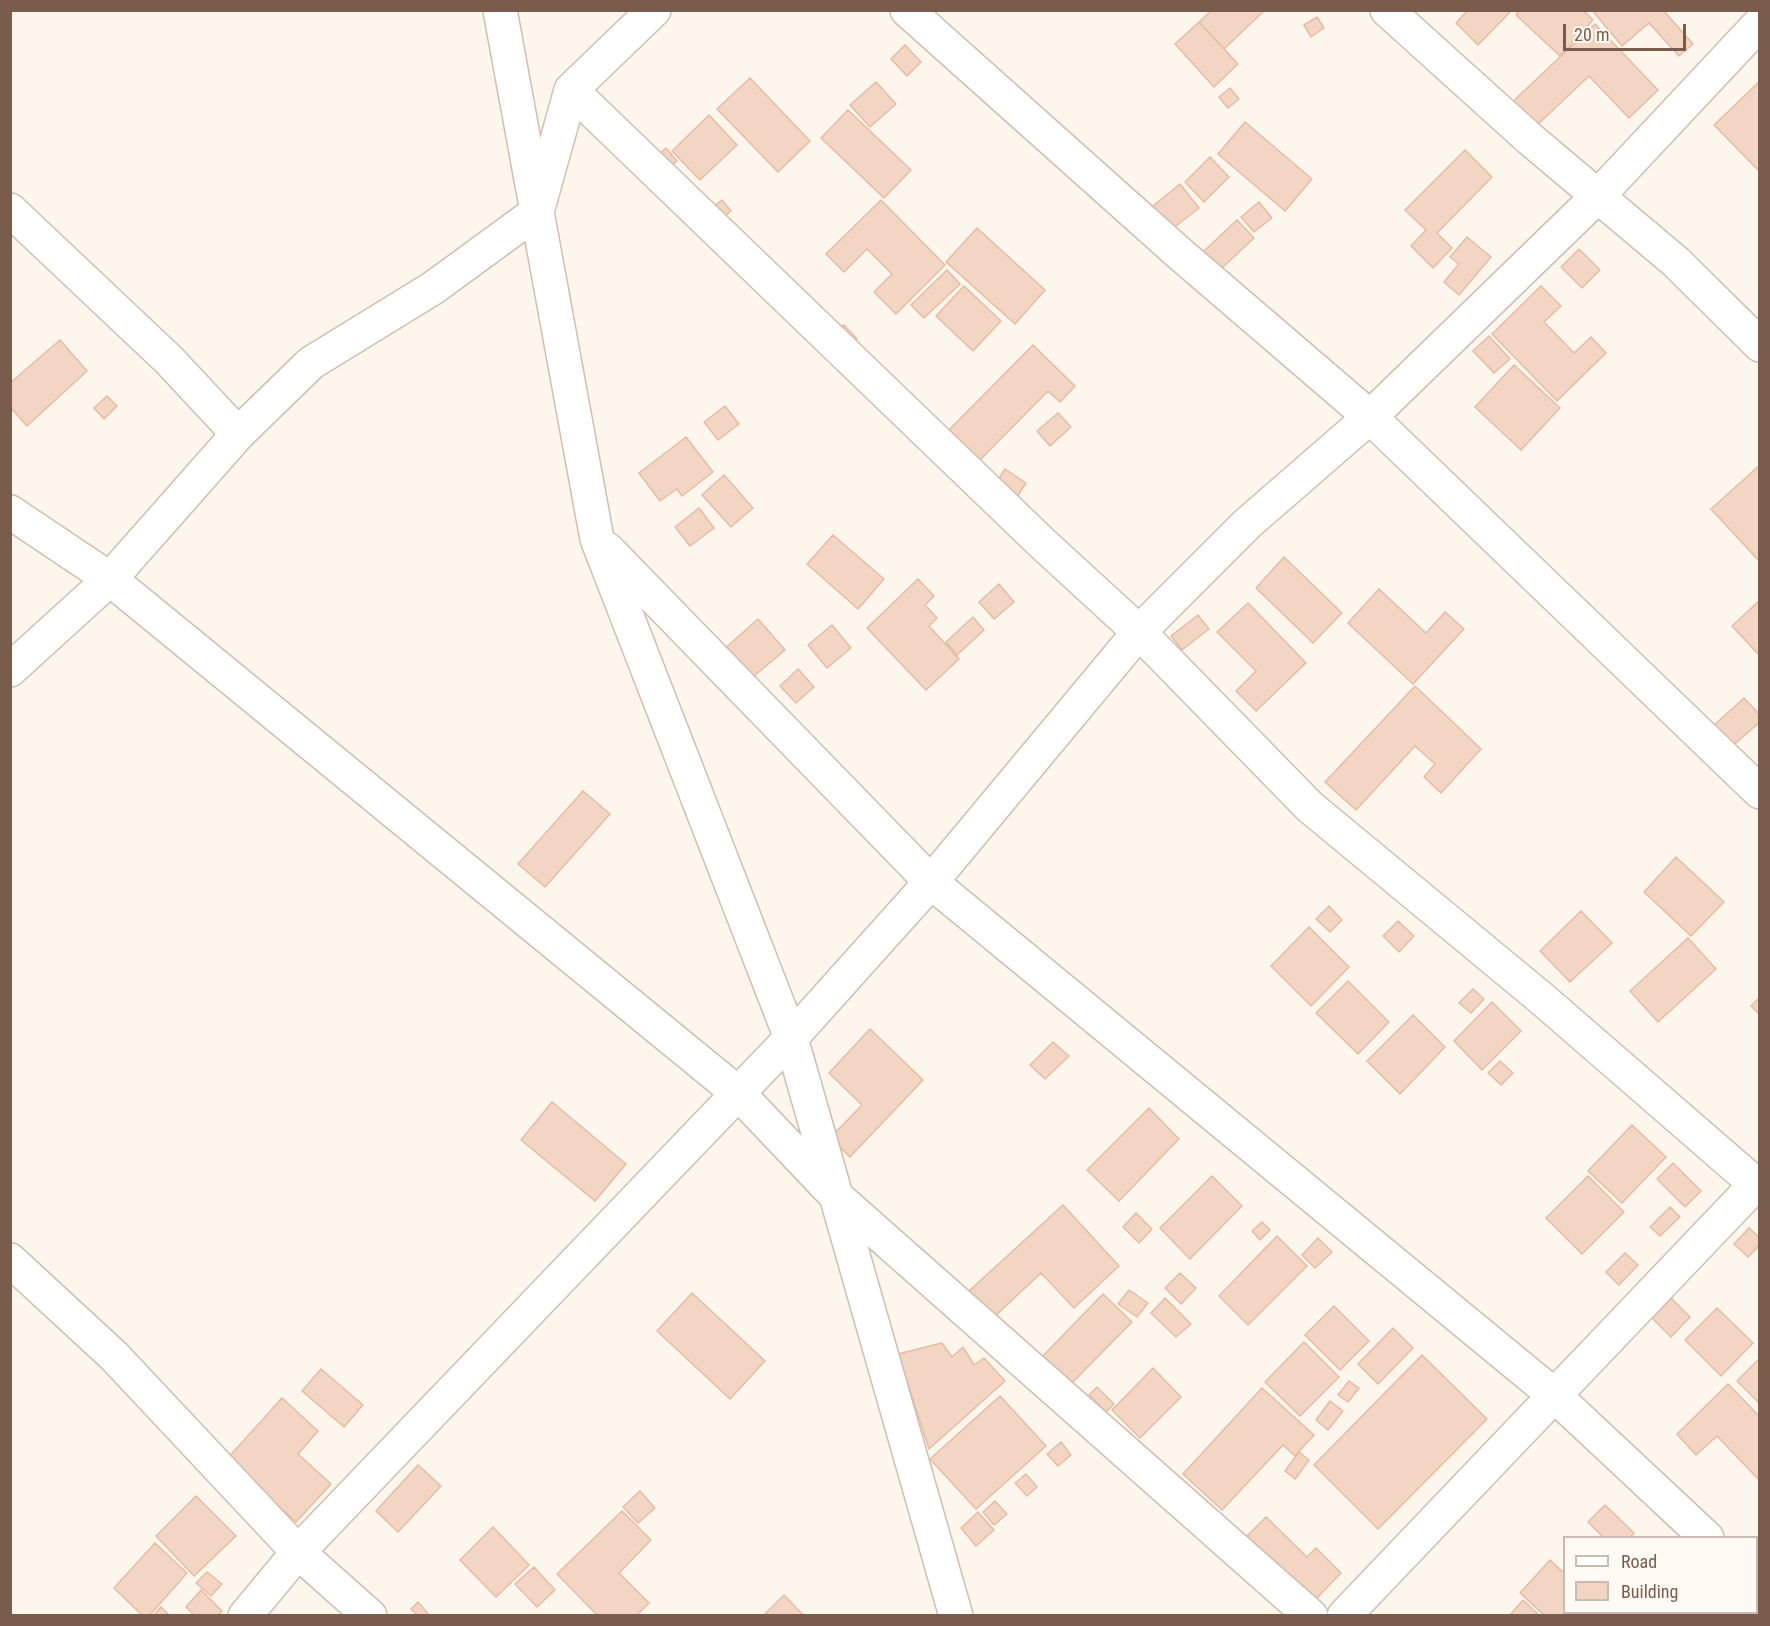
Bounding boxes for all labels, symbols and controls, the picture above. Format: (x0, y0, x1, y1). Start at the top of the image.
scale bar (1566, 12, 1689, 50)
text: 20 m (1574, 24, 1609, 45)
legend (1563, 1536, 1758, 1614)
text: Road (1621, 1551, 1657, 1572)
text: Building (1621, 1581, 1678, 1602)

